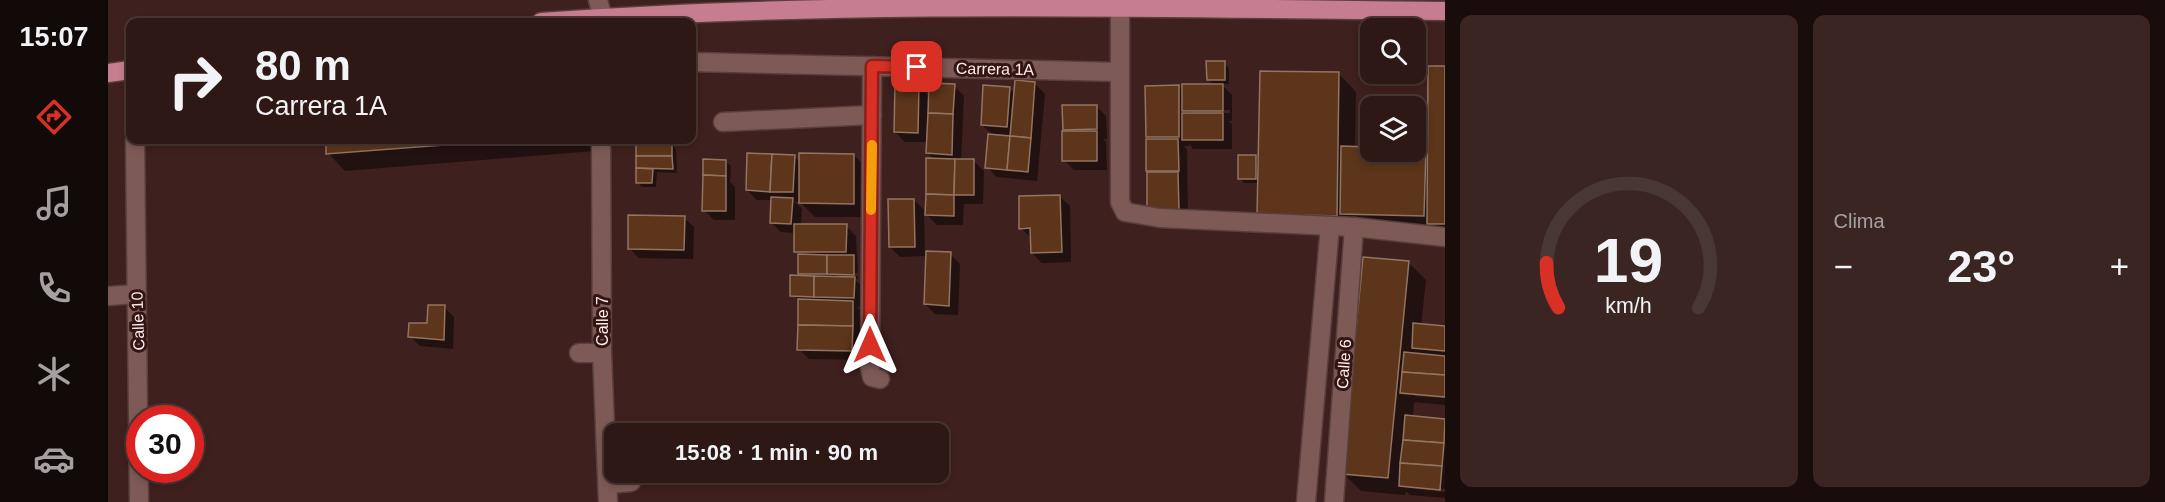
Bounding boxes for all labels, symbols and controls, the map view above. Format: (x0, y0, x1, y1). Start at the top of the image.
map controls (1360, 18, 1426, 162)
button: search (1360, 18, 1426, 84)
text: 15:07 (19, 22, 89, 52)
pin (891, 41, 942, 92)
icon: right (156, 42, 234, 120)
text: 80 m (255, 42, 351, 89)
icon: arrive (900, 50, 933, 83)
street label: Carrera 1A (956, 60, 1035, 78)
text: Carrera 1A (255, 91, 387, 121)
icon: directions (33, 96, 75, 138)
button: layers (1360, 96, 1426, 162)
icon: music (33, 182, 75, 224)
text: Clima (1834, 210, 1885, 232)
text: 19 (1594, 226, 1663, 295)
text: 23° (1947, 241, 2015, 292)
text: − (1834, 248, 1853, 285)
text: + (2110, 248, 2129, 285)
icon: phone (33, 267, 75, 309)
street label: Calle 10 (128, 291, 148, 351)
text: km/h (1606, 294, 1652, 318)
street label: Calle 7 (594, 296, 611, 346)
position arrow (838, 313, 902, 377)
street label: Calle 6 (1334, 338, 1354, 389)
icon: climate (33, 353, 75, 395)
speed limit sign: 30 (126, 405, 204, 483)
icon: car (33, 438, 75, 480)
text: 15:08 · 1 min · 90 m (675, 440, 878, 465)

